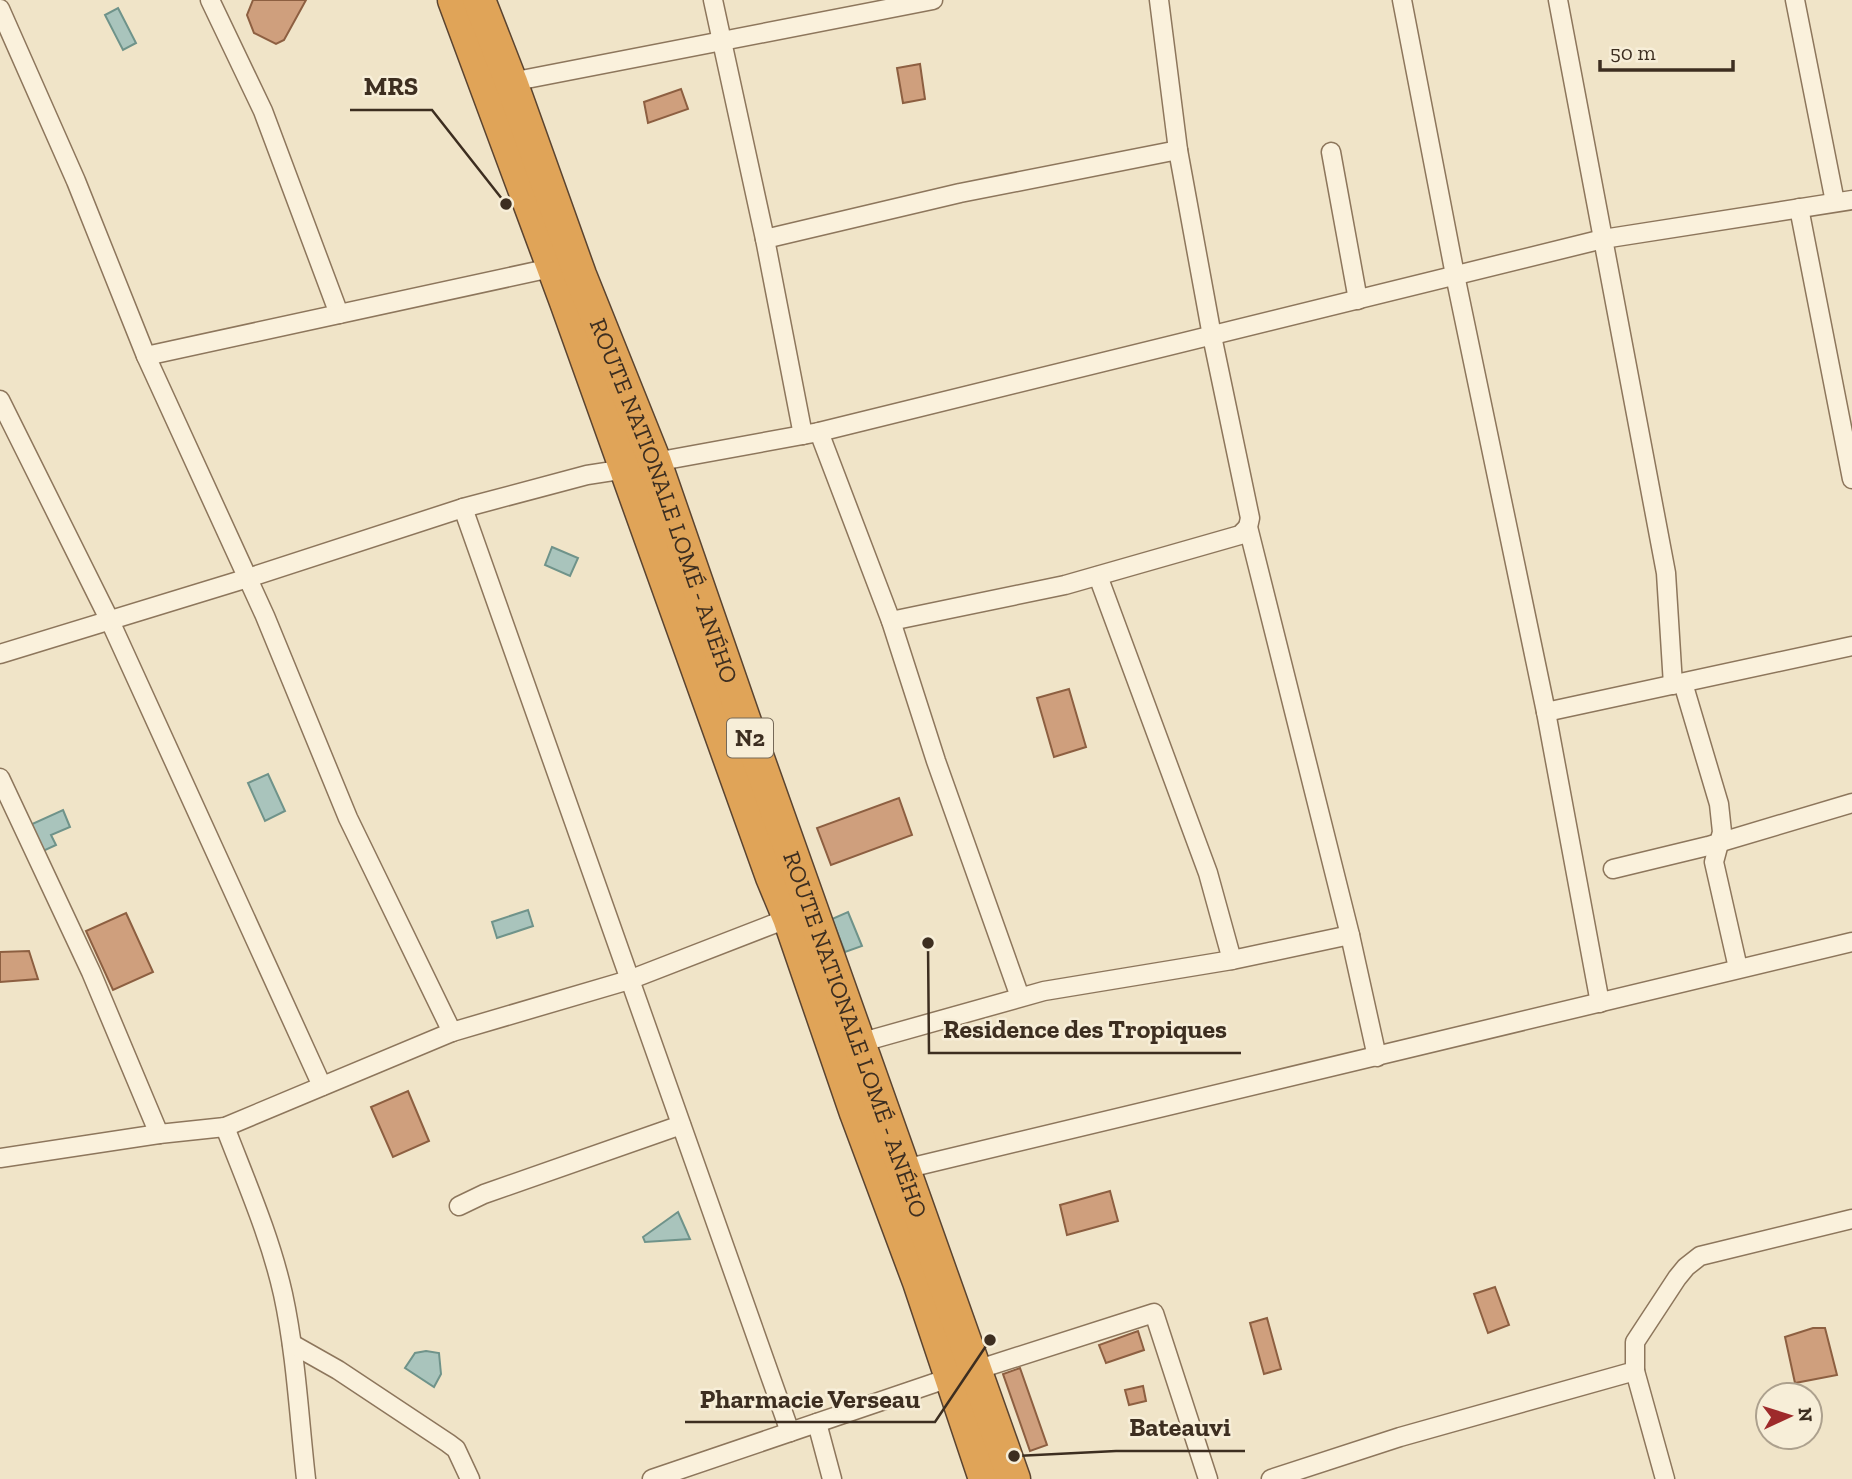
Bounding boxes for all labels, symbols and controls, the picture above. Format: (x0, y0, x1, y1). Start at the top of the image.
scale bar (1600, 28, 1733, 72)
text: 50 m (1610, 40, 1656, 65)
callout: MRS (350, 63, 432, 110)
text: MRS (364, 70, 418, 102)
street label: ROUTE NATIONALE LOMÉ - ANÉHO (584, 314, 745, 687)
road number: N2 (727, 718, 773, 758)
street label: ROUTE NATIONALE LOMÉ - ANÉHO (778, 847, 934, 1221)
callout: Residence des Tropiques (929, 1006, 1241, 1053)
text: Residence des Tropiques (943, 1013, 1227, 1045)
callout: Pharmacie Verseau (685, 1375, 935, 1422)
north arrow (1754, 1381, 1824, 1451)
text: Pharmacie Verseau (700, 1383, 920, 1415)
callout: Bateauvi (1116, 1404, 1245, 1451)
text: N (1793, 1407, 1817, 1423)
text: Bateauvi (1129, 1411, 1231, 1443)

